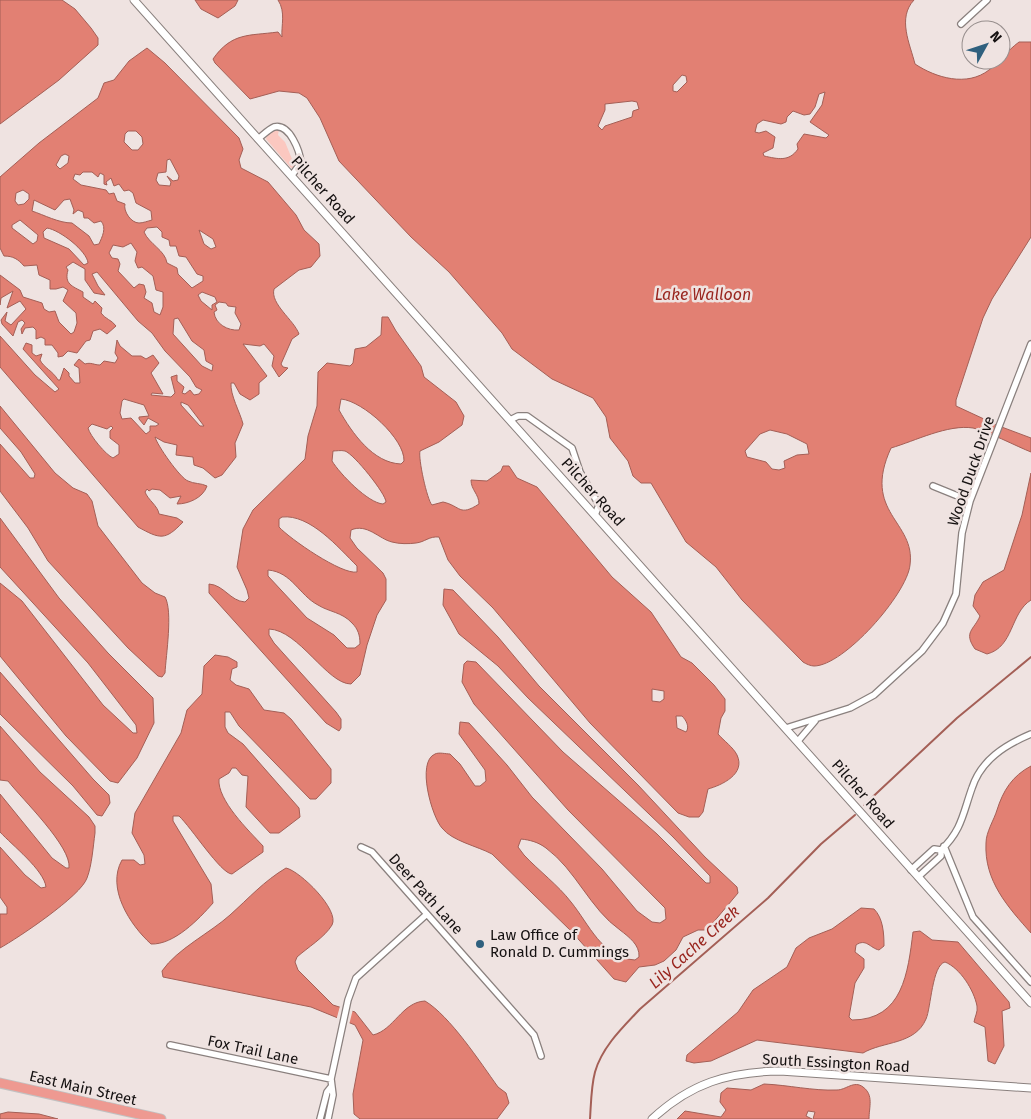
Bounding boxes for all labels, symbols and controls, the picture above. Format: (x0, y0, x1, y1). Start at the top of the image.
north arrow (961, 20, 1011, 70)
text: N (986, 28, 1005, 46)
street label: Pilcher Road (288, 152, 358, 228)
water label: Lake Walloon (655, 285, 751, 304)
street label: Wood Duck Drive (944, 414, 998, 528)
street label: Pilcher Road (558, 454, 628, 530)
street label: Pilcher Road (828, 756, 898, 832)
street label: Deer Path Lane (385, 850, 467, 938)
water label: Lily Cache Creek (645, 901, 743, 993)
place label: Law Office of Ronald D. Cummings (490, 926, 629, 961)
marker: Law Office of Ronald D. Cummings (474, 938, 486, 950)
street label: Fox Trail Lane (206, 1032, 300, 1068)
street label: South Essington Road (762, 1050, 910, 1076)
street label: East Main Street (27, 1067, 139, 1109)

